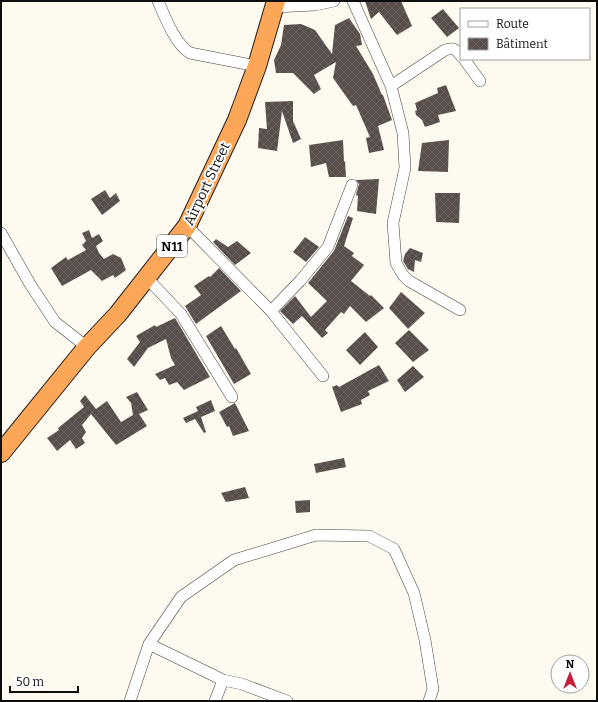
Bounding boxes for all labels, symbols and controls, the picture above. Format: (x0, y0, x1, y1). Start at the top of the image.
legend (460, 8, 590, 60)
text: Route (496, 17, 529, 31)
text: Bâtiment (496, 37, 549, 51)
street label: Airport Street (180, 140, 234, 228)
road number: N11 (157, 235, 187, 257)
north arrow (550, 654, 590, 694)
text: N (566, 658, 575, 671)
scale bar (10, 668, 78, 694)
text: 50 m (16, 675, 45, 689)

